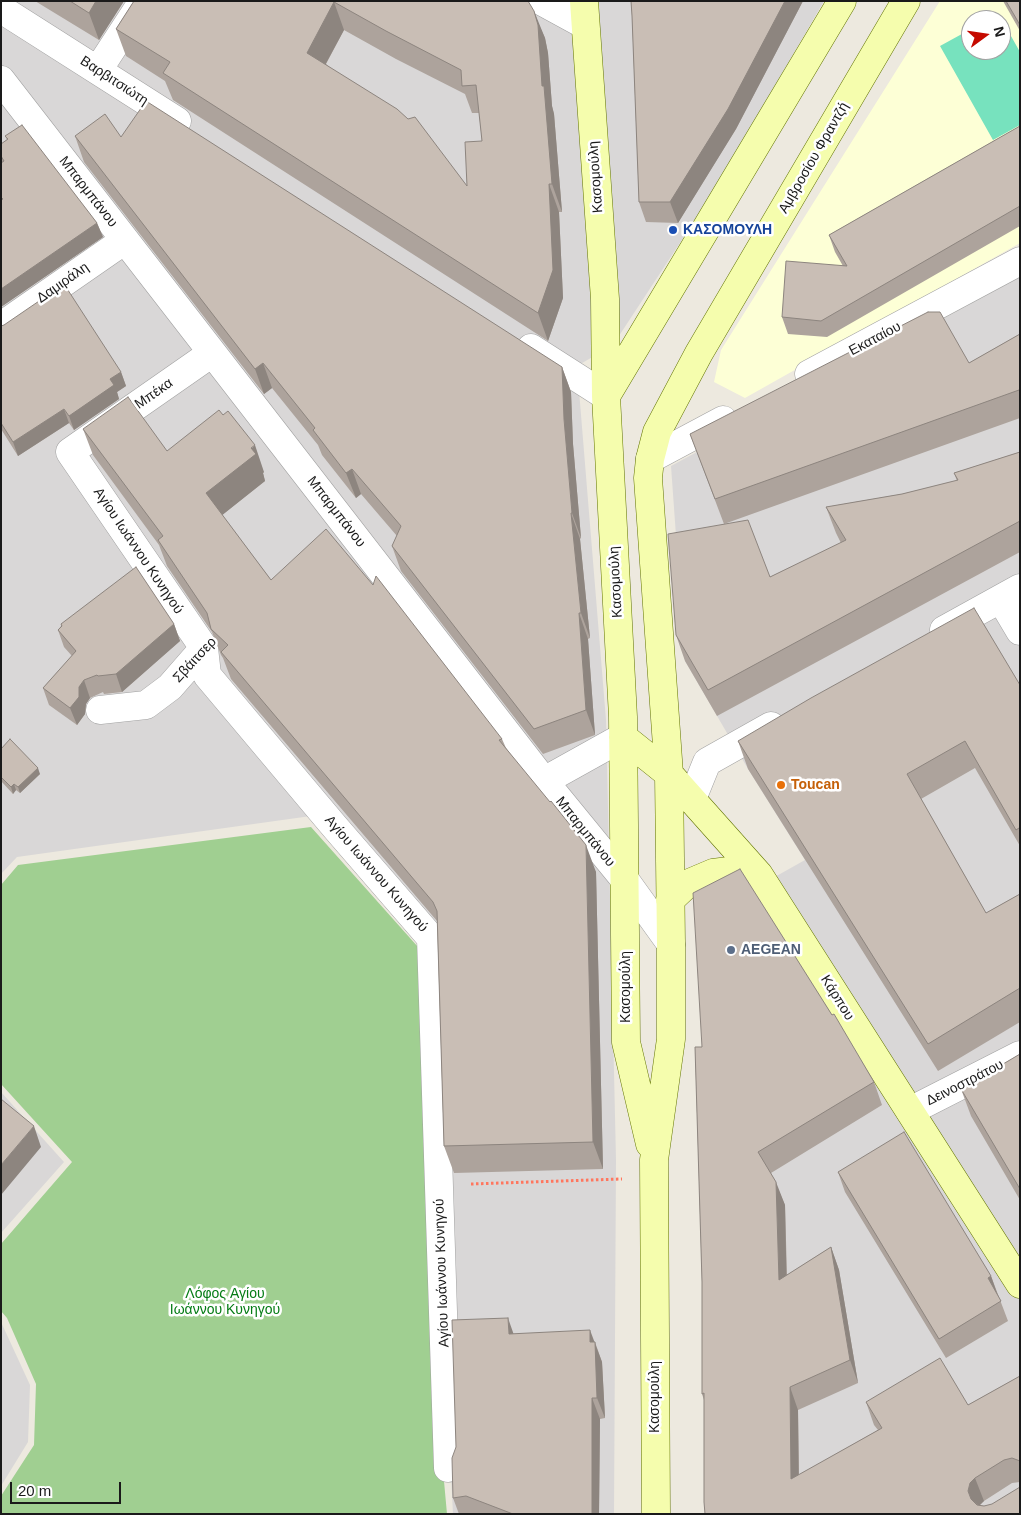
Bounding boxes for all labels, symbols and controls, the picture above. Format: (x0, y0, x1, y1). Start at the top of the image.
north arrow (961, 10, 1011, 60)
text: N (991, 25, 1009, 38)
street label: Βαρβιτσιώτη (77, 53, 151, 109)
street label: Αμβροσίου Φραντζή (775, 99, 853, 217)
street label: Κασομούλη (585, 141, 607, 213)
street label: Μπαρμπάνου (55, 153, 121, 231)
place label: ΚΑΣΟΜΟΥΛΗ (683, 222, 772, 238)
marker: ΚΑΣΟΜΟΥΛΗ (667, 224, 679, 236)
street label: Δαμιράλη (34, 259, 92, 307)
street label: Εκαταίου (846, 318, 904, 360)
street label: Μπέκα (132, 375, 176, 413)
street label: Μπαρμπάνου (303, 473, 369, 551)
street label: Αγίου Ιωάννου Κυνηγού (89, 485, 187, 617)
street label: Κασομούλη (606, 546, 626, 618)
street label: Σβάιτσερ (170, 634, 220, 686)
place label: Toucan (791, 777, 840, 793)
marker: Toucan (775, 779, 787, 791)
street label: Μπαρμπάνου (552, 794, 618, 870)
street label: Αγίου Ιωάννου Κυνηγού (321, 812, 431, 936)
place label: AEGEAN (741, 942, 801, 958)
marker: AEGEAN (725, 944, 737, 956)
street label: Κασομούλη (618, 951, 634, 1023)
street label: Κάρπου (817, 972, 857, 1024)
street label: Δεινοστράτου (924, 1056, 1006, 1110)
street label: Αγίου Ιωάννου Κυνηγού (431, 1198, 453, 1348)
park label: Λόφος Αγίου Ιωάννου Κυνηγού (170, 1286, 280, 1318)
street label: Κασομούλη (647, 1361, 663, 1433)
scale bar (12, 1472, 124, 1504)
text: 20 m (18, 1482, 51, 1499)

